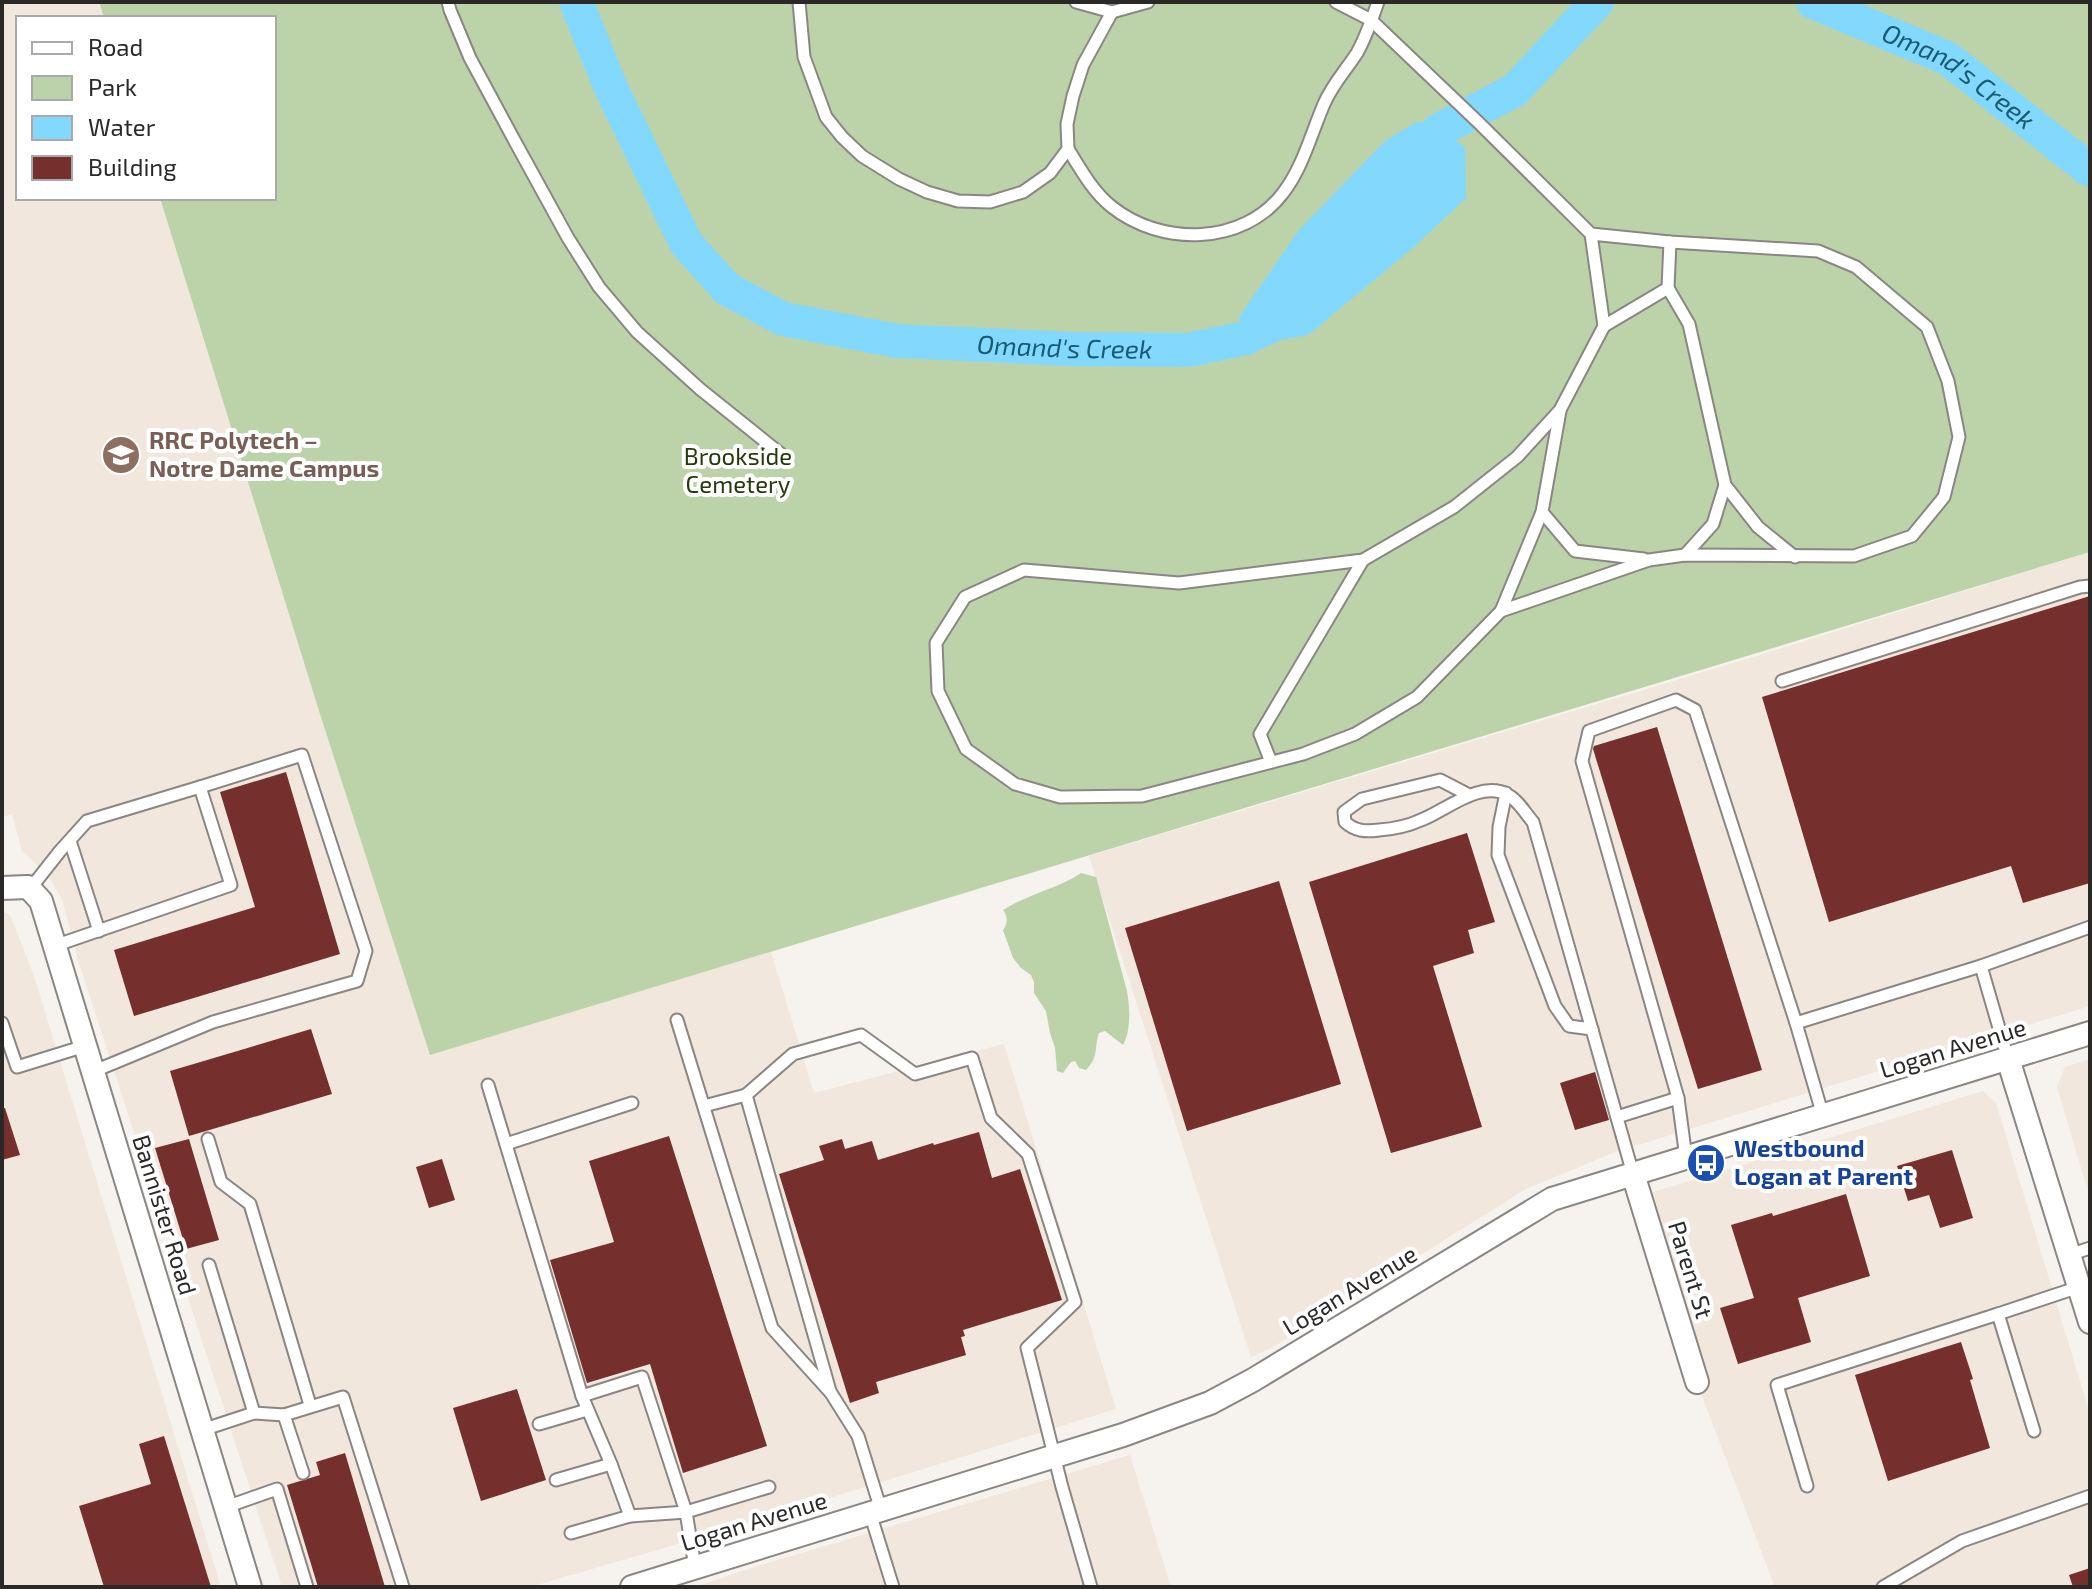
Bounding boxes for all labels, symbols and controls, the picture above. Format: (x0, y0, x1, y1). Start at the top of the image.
legend (16, 16, 276, 200)
water label: Omand's Creek (1878, 16, 2041, 135)
text: Road (88, 32, 143, 61)
text: Park (88, 72, 137, 101)
text: Water (88, 112, 156, 141)
text: Building (88, 152, 177, 181)
water label: Omand's Creek (976, 328, 1152, 364)
place label: RRC Polytech – Notre Dame Campus (149, 425, 379, 482)
school or university icon: RRC Polytech – Notre Dame Campus (100, 434, 142, 476)
park label: Brookside Cemetery (684, 441, 792, 498)
street label: Logan Avenue (1876, 1012, 2029, 1084)
street label: Bannister Road (127, 1131, 204, 1298)
place label: Westbound Logan at Parent (1734, 1133, 1913, 1190)
bus stop icon: Westbound Logan at Parent (1685, 1142, 1727, 1184)
street label: Parent St (1663, 1217, 1720, 1322)
street label: Logan Avenue (1277, 1238, 1422, 1341)
street label: Logan Avenue (677, 1485, 830, 1557)

